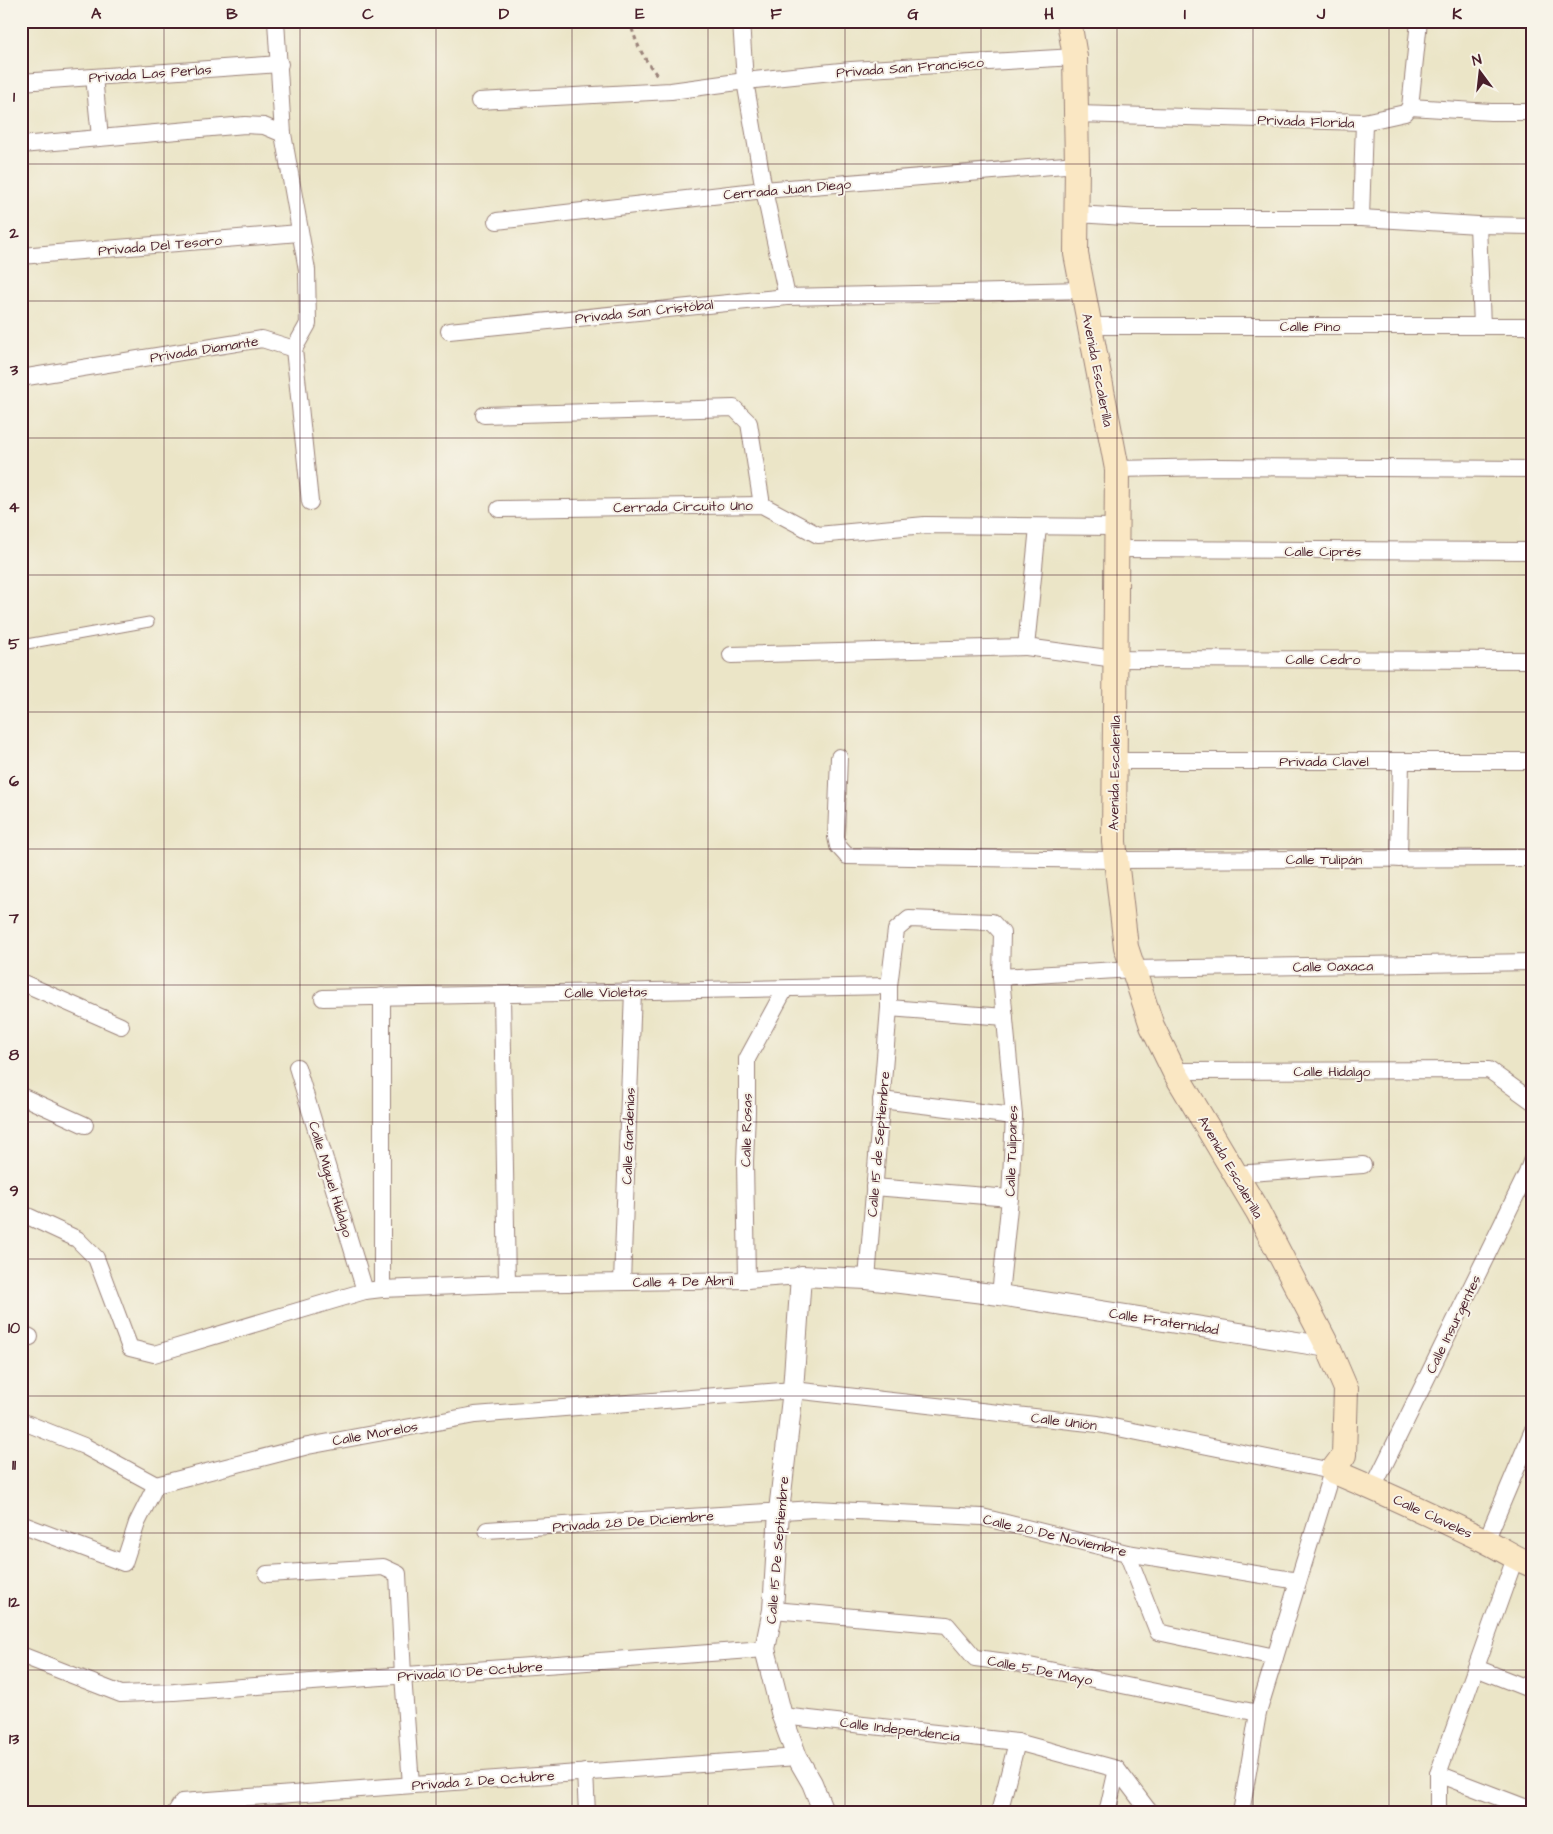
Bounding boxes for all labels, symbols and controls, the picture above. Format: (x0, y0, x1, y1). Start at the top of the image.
text: A (91, 3, 102, 25)
text: B (226, 3, 238, 25)
text: C (362, 3, 374, 25)
text: D (499, 3, 510, 25)
text: E (635, 3, 645, 25)
text: F (770, 3, 782, 25)
text: G (907, 3, 919, 25)
text: H (1044, 3, 1054, 25)
text: I (1184, 3, 1186, 25)
text: J (1316, 3, 1326, 25)
text: K (1452, 3, 1462, 25)
north arrow (1456, 48, 1506, 98)
text: N (1470, 50, 1484, 71)
street label: Privada San Francisco (836, 53, 985, 83)
street label: Privada Las Perlas (88, 60, 212, 88)
text: 1 (13, 86, 16, 108)
street label: Privada Florida (1257, 110, 1355, 134)
street label: Cerrada Juan Diego (722, 174, 852, 206)
text: 2 (8, 222, 19, 244)
street label: Privada Del Tesoro (97, 231, 223, 261)
street label: Privada San Cristóbal (574, 295, 714, 329)
street label: Avenida Escalerilla (1076, 312, 1118, 429)
street label: Calle Pino (1280, 317, 1340, 337)
street label: Privada Diamante (148, 331, 260, 368)
text: 3 (9, 359, 19, 381)
text: 4 (9, 496, 20, 518)
street label: Cerrada Circuito Uno (613, 496, 753, 518)
street label: Calle Ciprés (1285, 542, 1361, 562)
text: 5 (8, 633, 20, 655)
street label: Calle Cedro (1286, 650, 1361, 670)
street label: Avenida Escalerilla (1104, 715, 1126, 831)
street label: Privada Clavel (1279, 752, 1369, 772)
text: 6 (9, 770, 19, 792)
street label: Calle Tulipán (1286, 850, 1362, 870)
text: 7 (8, 907, 19, 929)
street label: Calle Oaxaca (1292, 956, 1374, 978)
street label: Calle Violetas (564, 982, 648, 1004)
text: 8 (9, 1044, 20, 1066)
street label: Calle Hidalgo (1294, 1062, 1371, 1082)
street label: Calle 15 de Septiembre (863, 1070, 895, 1218)
street label: Calle Gardenias (617, 1087, 641, 1185)
street label: Calle Rosas (736, 1093, 758, 1167)
street label: Calle Tulipanes (1000, 1105, 1024, 1197)
street label: Avenida Escalerilla (1193, 1113, 1268, 1222)
street label: Calle Miguel Hidalgo (303, 1119, 357, 1240)
text: 9 (9, 1180, 19, 1202)
street label: Calle 4 De Abril (632, 1271, 734, 1293)
street label: Calle Insurgentes (1421, 1272, 1486, 1377)
street label: Calle Fraternidad (1108, 1303, 1220, 1341)
text: 10 (8, 1317, 20, 1339)
street label: Calle Unión (1030, 1408, 1098, 1436)
street label: Calle Morelos (331, 1417, 419, 1451)
text: 11 (12, 1454, 17, 1476)
street label: Calle 15 De Septiembre (762, 1475, 794, 1625)
street label: Calle Claveles (1390, 1490, 1476, 1544)
street label: Privada 28 De Diciembre (552, 1506, 715, 1538)
street label: Calle 20 De Noviembre (981, 1510, 1129, 1562)
text: 12 (8, 1591, 20, 1613)
street label: Calle 5 De Mayo (986, 1651, 1094, 1691)
street label: Privada 10 De Octubre (397, 1657, 544, 1687)
street label: Calle Independencia (839, 1713, 961, 1747)
text: 13 (9, 1728, 20, 1750)
street label: Privada 2 De Octubre (411, 1766, 556, 1796)

